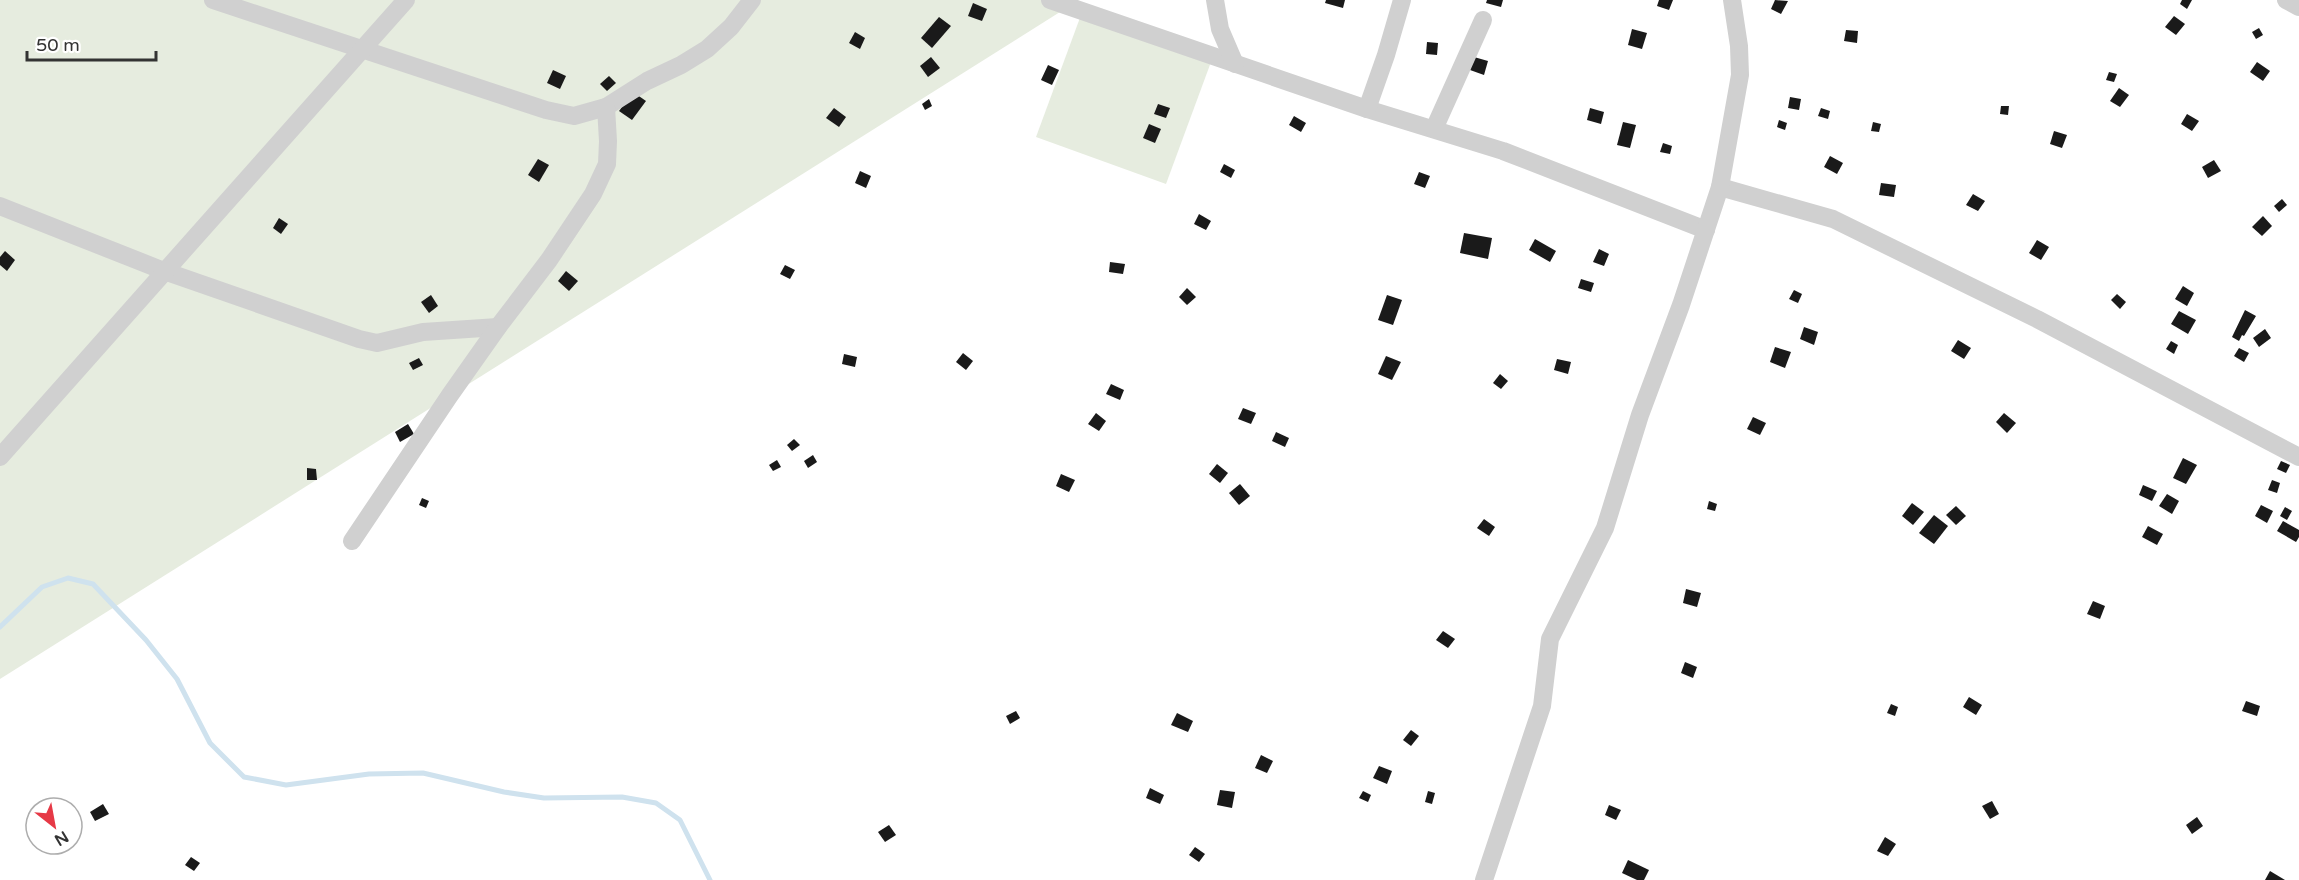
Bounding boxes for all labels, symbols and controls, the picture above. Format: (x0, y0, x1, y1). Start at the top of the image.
scale bar (27, 24, 156, 62)
text: 50 m (36, 34, 80, 56)
north arrow (24, 796, 84, 856)
text: N (51, 826, 72, 850)

